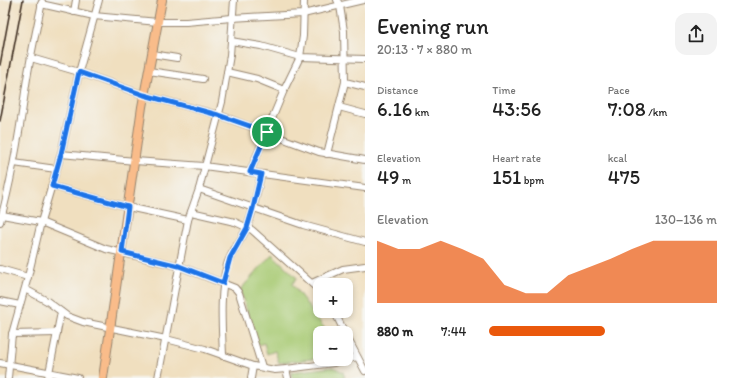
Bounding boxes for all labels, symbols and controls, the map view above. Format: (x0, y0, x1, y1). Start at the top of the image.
text: Evening run (377, 13, 489, 40)
button: share (675, 13, 717, 55)
text: 20:13 · 7 × 880 m (377, 42, 472, 57)
text: Distance (377, 84, 418, 97)
text: Time (492, 84, 516, 97)
text: Pace (608, 84, 630, 97)
text: 6.16 (377, 97, 412, 121)
text: 43:56 (492, 97, 541, 121)
text: 7:08 (608, 97, 646, 121)
text: km (412, 106, 429, 119)
text: /km (646, 106, 667, 119)
pin (250, 115, 284, 149)
icon: arrive (256, 121, 278, 143)
text: Elevation (377, 152, 421, 165)
text: Heart rate (492, 152, 541, 165)
text: kcal (608, 152, 627, 165)
text: 49 (377, 165, 399, 189)
text: 151 (492, 165, 521, 189)
text: 475 (608, 165, 640, 189)
text: m (399, 174, 411, 187)
text: bpm (521, 174, 544, 187)
text: Elevation (377, 212, 429, 227)
text: 130–136 m (655, 212, 717, 227)
map controls (313, 278, 353, 366)
button: + (313, 278, 353, 318)
text: 880 m (377, 324, 413, 339)
text: 7:44 (441, 324, 466, 339)
button: − (313, 326, 353, 366)

